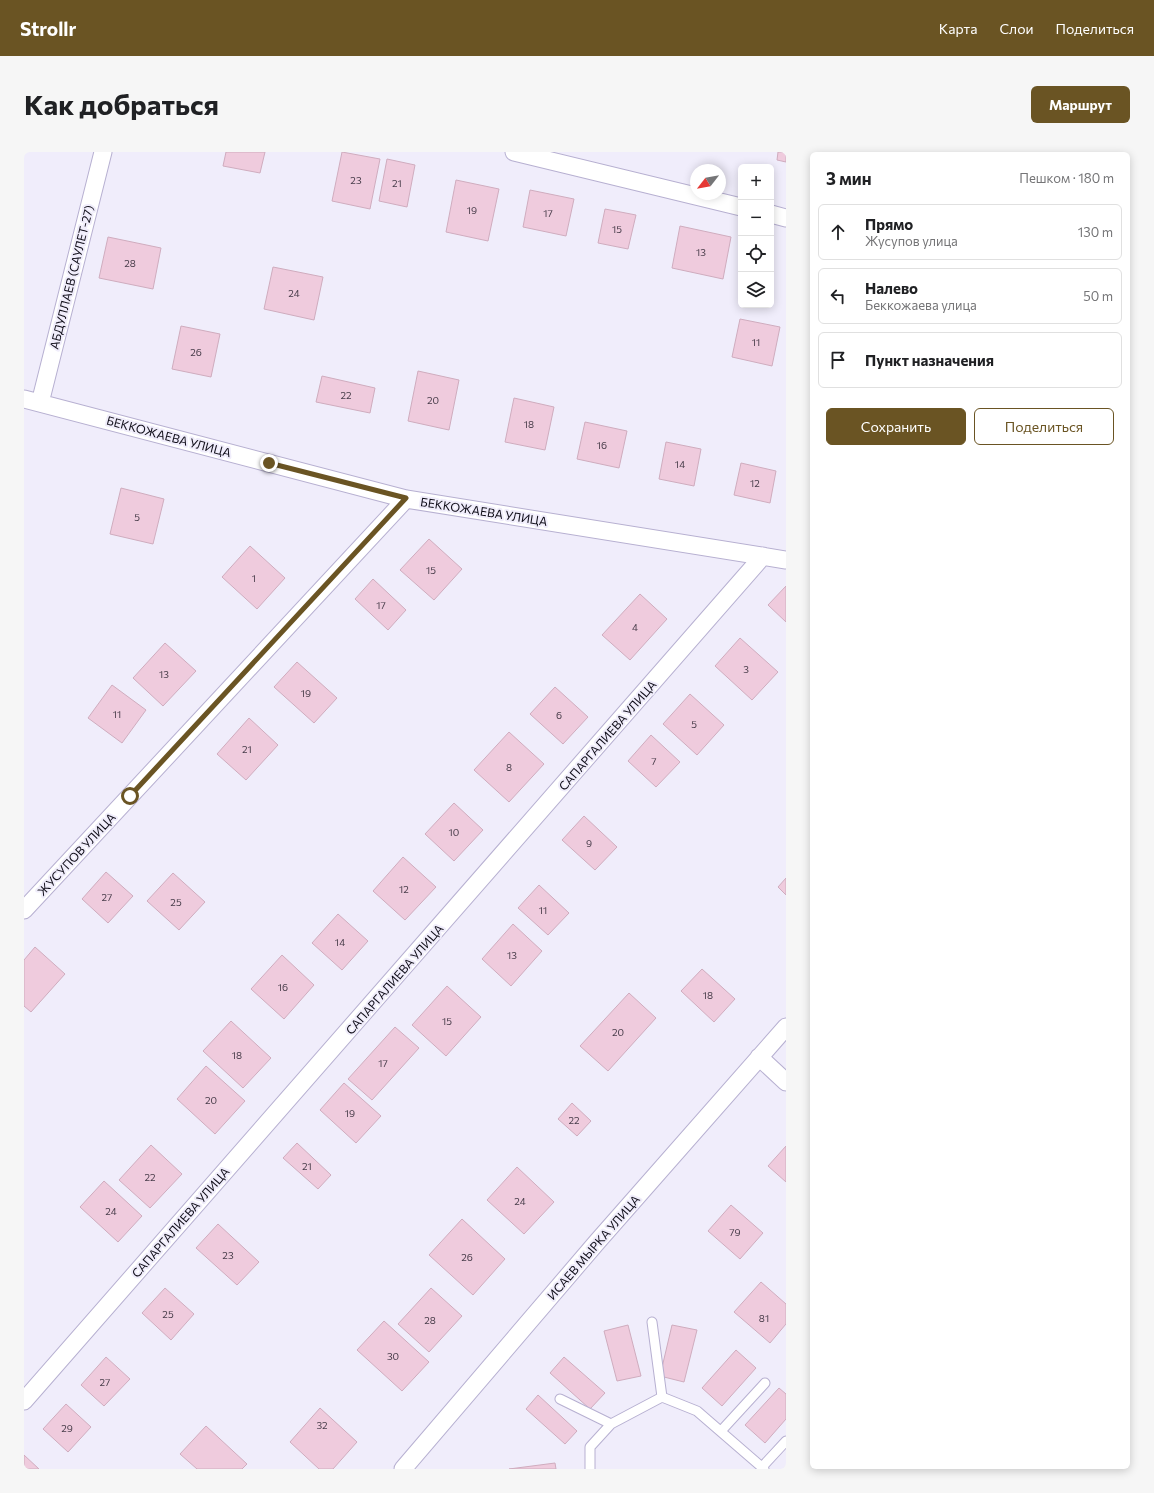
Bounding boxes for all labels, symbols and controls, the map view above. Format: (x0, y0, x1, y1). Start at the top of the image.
text: Strollr (20, 17, 76, 40)
text: Карта (939, 20, 977, 37)
text: Слои (999, 20, 1034, 37)
text: Поделиться (1056, 20, 1134, 37)
button: Маршрут (1031, 86, 1130, 123)
text: Как добраться (24, 87, 219, 121)
north arrow (690, 164, 726, 200)
map controls (738, 164, 774, 308)
button: + (738, 164, 774, 200)
text: 3 мин (826, 168, 872, 189)
text: Пешком · 180 m (1019, 170, 1114, 186)
house number: 23 (350, 174, 362, 186)
house number: 21 (392, 177, 402, 189)
button: − (738, 200, 774, 236)
street label: АБДУЛЛАЕВ (САУЛЕТ-27) (46, 204, 96, 350)
house number: 19 (467, 204, 477, 216)
house number: 17 (543, 207, 553, 219)
text: Прямо (865, 215, 913, 233)
icon: ahead (827, 221, 849, 243)
house number: 15 (612, 223, 622, 235)
text: 130 m (1078, 224, 1113, 240)
text: Жусупов улица (865, 233, 958, 249)
button: locate (738, 236, 774, 272)
house number: 13 (696, 246, 706, 258)
house number: 28 (124, 257, 136, 269)
button: layers (738, 272, 774, 308)
text: Налево (865, 279, 918, 297)
icon: left (827, 285, 849, 307)
house number: 24 (288, 287, 300, 299)
text: 50 m (1083, 288, 1113, 304)
text: Беккожаева улица (865, 297, 977, 313)
house number: 11 (752, 336, 760, 348)
house number: 26 (190, 346, 202, 358)
icon: arrive (827, 349, 849, 371)
text: Пункт назначения (865, 351, 994, 369)
house number: 22 (340, 389, 352, 401)
house number: 20 (427, 394, 439, 406)
button: Сохранить (826, 408, 966, 445)
button: Поделиться (974, 408, 1114, 445)
street label: БЕККОЖАЕВА УЛИЦА (105, 413, 233, 459)
house number: 18 (524, 418, 534, 430)
house number: 16 (597, 439, 607, 451)
route end (260, 454, 278, 472)
house number: 14 (675, 458, 685, 470)
house number: 12 (750, 477, 760, 489)
street label: БЕККОЖАЕВА УЛИЦА (420, 494, 548, 528)
house number: 5 (134, 511, 140, 523)
house number: 15 (426, 564, 436, 576)
house number: 1 (252, 572, 256, 584)
house number: 17 (376, 599, 386, 611)
house number: 4 (632, 621, 638, 633)
house number: 3 (743, 663, 749, 675)
house number: 13 (159, 668, 169, 680)
street label: САПАРГАЛИЕВА УЛИЦА (555, 677, 659, 793)
house number: 19 (301, 687, 311, 699)
house number: 11 (113, 708, 121, 720)
house number: 6 (556, 709, 562, 721)
house number: 5 (691, 718, 697, 730)
house number: 21 (242, 743, 252, 755)
house number: 7 (651, 755, 657, 767)
house number: 8 (506, 761, 512, 773)
route start (121, 787, 139, 805)
street label: ЖУСУПОВ УЛИЦА (34, 810, 118, 898)
house number: 10 (449, 826, 459, 838)
house number: 9 (586, 837, 592, 849)
house number: 12 (399, 883, 409, 895)
house number: 27 (102, 891, 112, 903)
house number: 25 (170, 896, 182, 908)
house number: 11 (539, 904, 547, 916)
street label: САПАРГАЛИЕВА УЛИЦА (342, 921, 446, 1037)
house number: 14 (335, 936, 345, 948)
house number: 13 (507, 949, 517, 961)
house number: 16 (278, 981, 288, 993)
house number: 18 (703, 989, 713, 1001)
house number: 15 (442, 1015, 452, 1027)
house number: 20 (612, 1026, 624, 1038)
house number: 18 (232, 1049, 242, 1061)
house number: 17 (378, 1057, 388, 1069)
house number: 20 (205, 1094, 217, 1106)
house number: 19 (345, 1107, 355, 1119)
house number: 22 (568, 1114, 580, 1126)
house number: 21 (302, 1160, 312, 1172)
street label: САПАРГАЛИЕВА УЛИЦА (128, 1164, 232, 1280)
house number: 22 (144, 1171, 156, 1183)
street label: ИСАЕВ МЫРКА УЛИЦА (544, 1192, 642, 1302)
house number: 24 (514, 1195, 526, 1207)
house number: 24 (105, 1205, 117, 1217)
house number: 79 (729, 1226, 741, 1238)
house number: 23 (222, 1249, 234, 1261)
house number: 26 (461, 1251, 473, 1263)
house number: 25 (162, 1308, 174, 1320)
house number: 81 (759, 1312, 769, 1324)
house number: 28 (424, 1314, 436, 1326)
house number: 30 (387, 1350, 399, 1362)
house number: 27 (100, 1376, 110, 1388)
house number: 32 (316, 1419, 328, 1431)
house number: 29 (61, 1422, 73, 1434)

